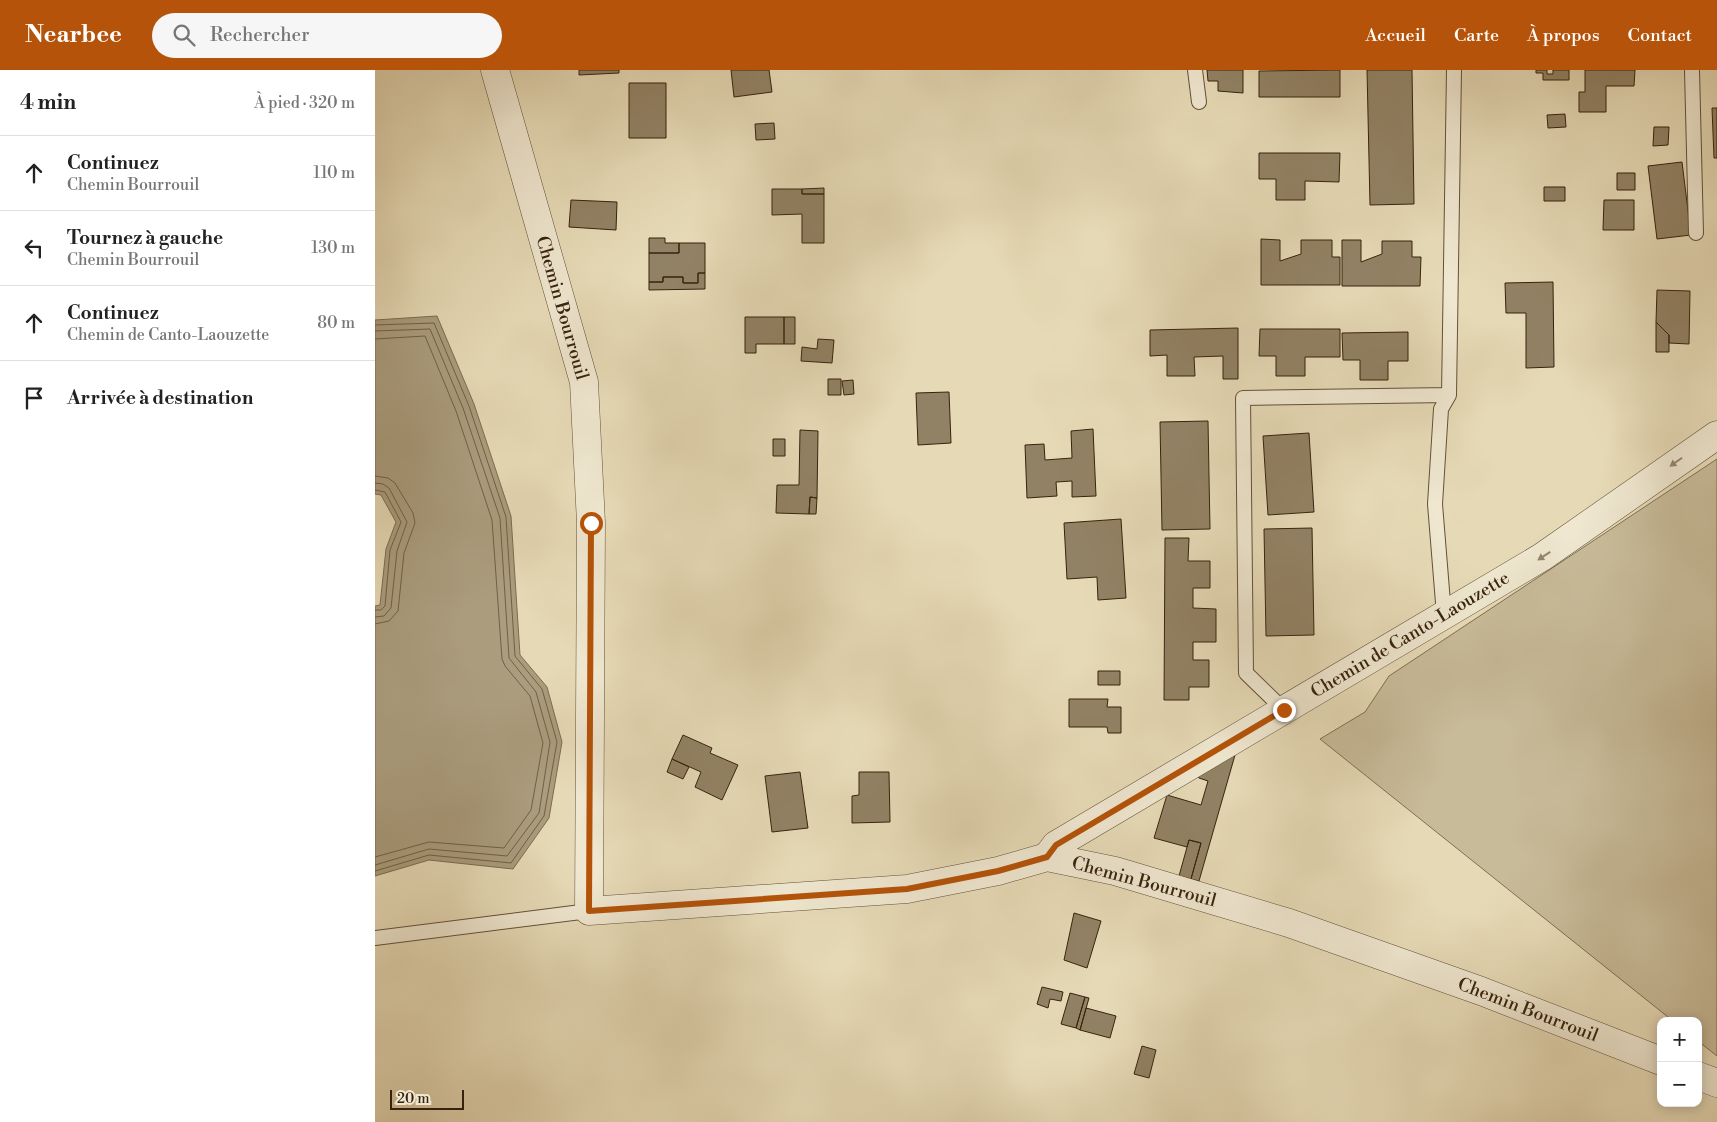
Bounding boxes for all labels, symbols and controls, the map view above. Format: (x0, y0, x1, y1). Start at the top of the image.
search box (152, 13, 502, 58)
text: Nearbee (25, 20, 122, 50)
icon: search (170, 21, 198, 49)
text: Rechercher (210, 23, 309, 47)
text: Accueil (1365, 24, 1426, 47)
text: Carte (1454, 24, 1499, 47)
text: À propos (1527, 24, 1600, 47)
text: Contact (1628, 24, 1692, 47)
text: 4 min (20, 90, 76, 116)
text: À pied · 320 m (254, 93, 355, 113)
text: Continuez (67, 151, 159, 175)
icon: ahead (20, 159, 48, 187)
text: 110 m (313, 163, 355, 183)
text: Chemin Bourrouil (67, 175, 199, 195)
text: Tournez à gauche (67, 226, 223, 250)
street label: Chemin Bourrouil (530, 233, 594, 383)
icon: left (20, 234, 48, 262)
text: 130 m (311, 238, 355, 258)
text: Chemin Bourrouil (67, 250, 199, 270)
text: Continuez (67, 301, 159, 325)
icon: ahead (20, 309, 48, 337)
text: 80 m (317, 313, 355, 333)
text: Chemin de Canto-Laouzette (67, 325, 269, 345)
icon: arrive (20, 384, 48, 412)
text: Arrivée à destination (67, 386, 253, 410)
one-way arrow (1670, 457, 1683, 467)
route start (580, 512, 603, 535)
one-way arrow (1537, 551, 1550, 560)
street label: Chemin de Canto-Laouzette (1306, 566, 1514, 704)
route end (1273, 699, 1296, 722)
street label: Chemin Bourrouil (1069, 852, 1219, 913)
street label: Chemin Bourrouil (1454, 973, 1602, 1048)
map controls (1657, 1017, 1702, 1107)
button: + (1657, 1017, 1702, 1062)
button: − (1657, 1062, 1702, 1107)
scale bar (390, 1087, 464, 1110)
text: 20 m (397, 1090, 429, 1108)

